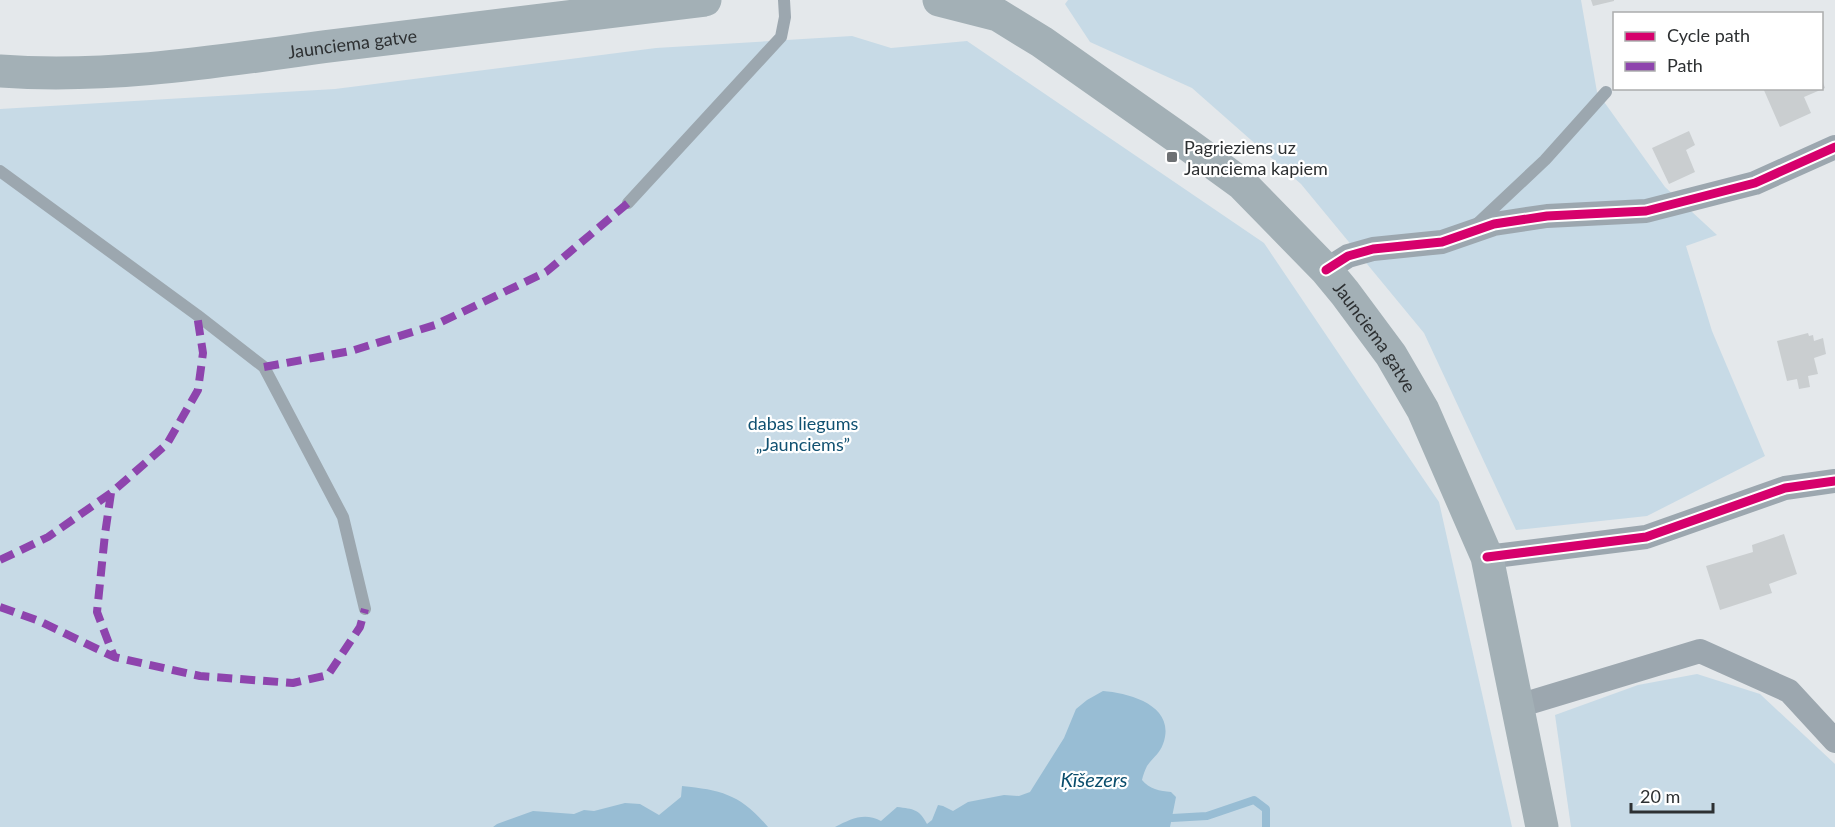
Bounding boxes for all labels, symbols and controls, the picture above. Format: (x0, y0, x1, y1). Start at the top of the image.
legend (1613, 12, 1823, 90)
street label: Jaunciema gatve (286, 24, 418, 63)
text: Cycle path (1667, 24, 1750, 46)
text: Path (1667, 54, 1703, 76)
place label: Pagrieziens uz Jaunciema kapiem (1184, 136, 1328, 179)
marker: Pagrieziens uz Jaunciema kapiem (1165, 150, 1179, 164)
street label: Jaunciema gatve (1329, 277, 1421, 396)
park label: dabas liegums „Jaunciems” (748, 412, 858, 455)
water label: Ķīšezers (1060, 767, 1128, 791)
scale bar (1631, 776, 1714, 814)
text: 20 m (1640, 785, 1680, 807)

